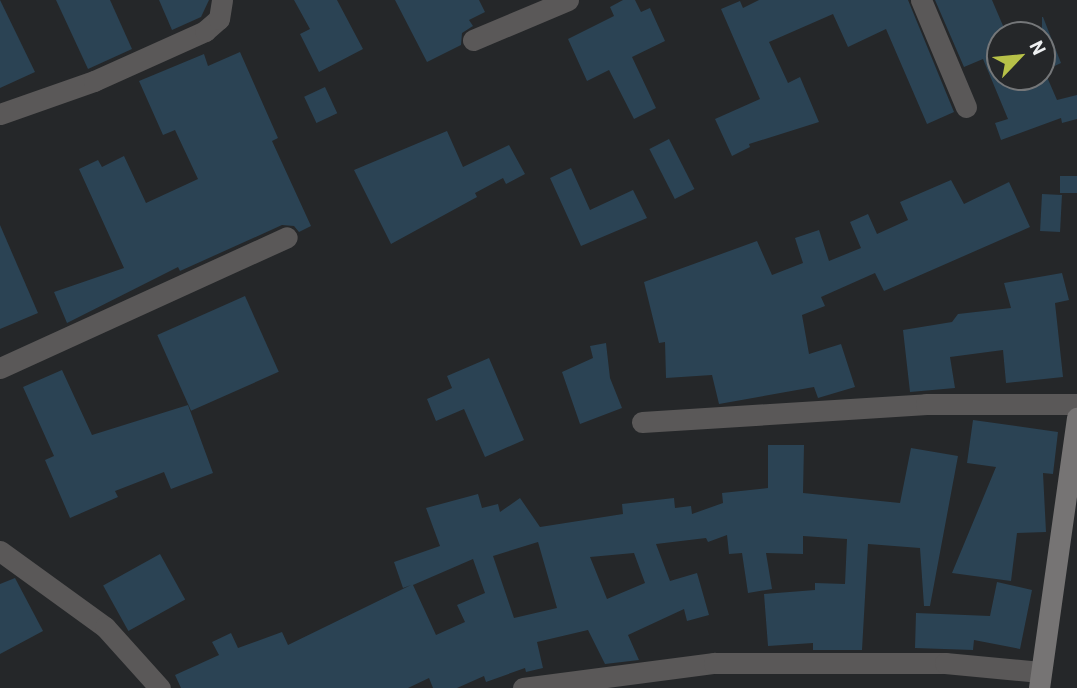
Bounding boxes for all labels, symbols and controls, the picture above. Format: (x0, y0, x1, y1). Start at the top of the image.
north arrow (986, 21, 1056, 91)
text: N (1025, 37, 1052, 58)

